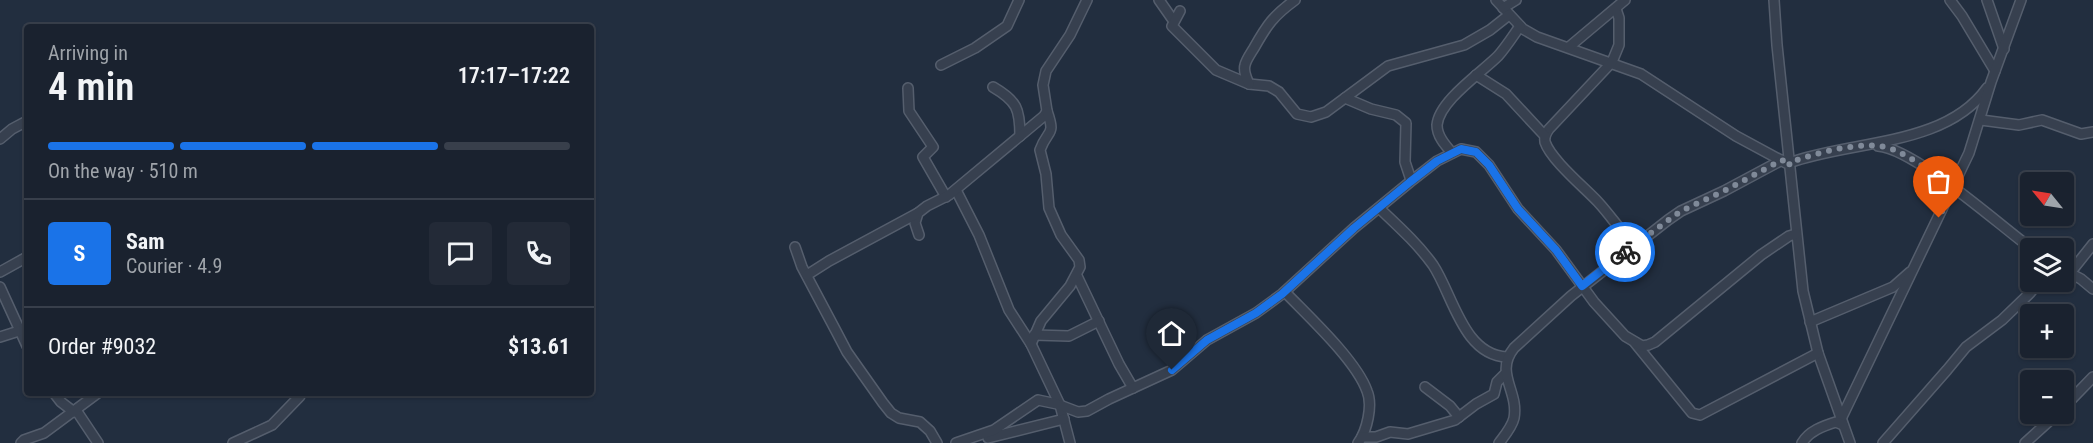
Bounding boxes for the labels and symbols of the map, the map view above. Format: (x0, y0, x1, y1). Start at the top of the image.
pin (1913, 156, 1964, 218)
north arrow (2020, 172, 2074, 226)
courier (1595, 222, 1655, 282)
pin (1146, 308, 1197, 370)

